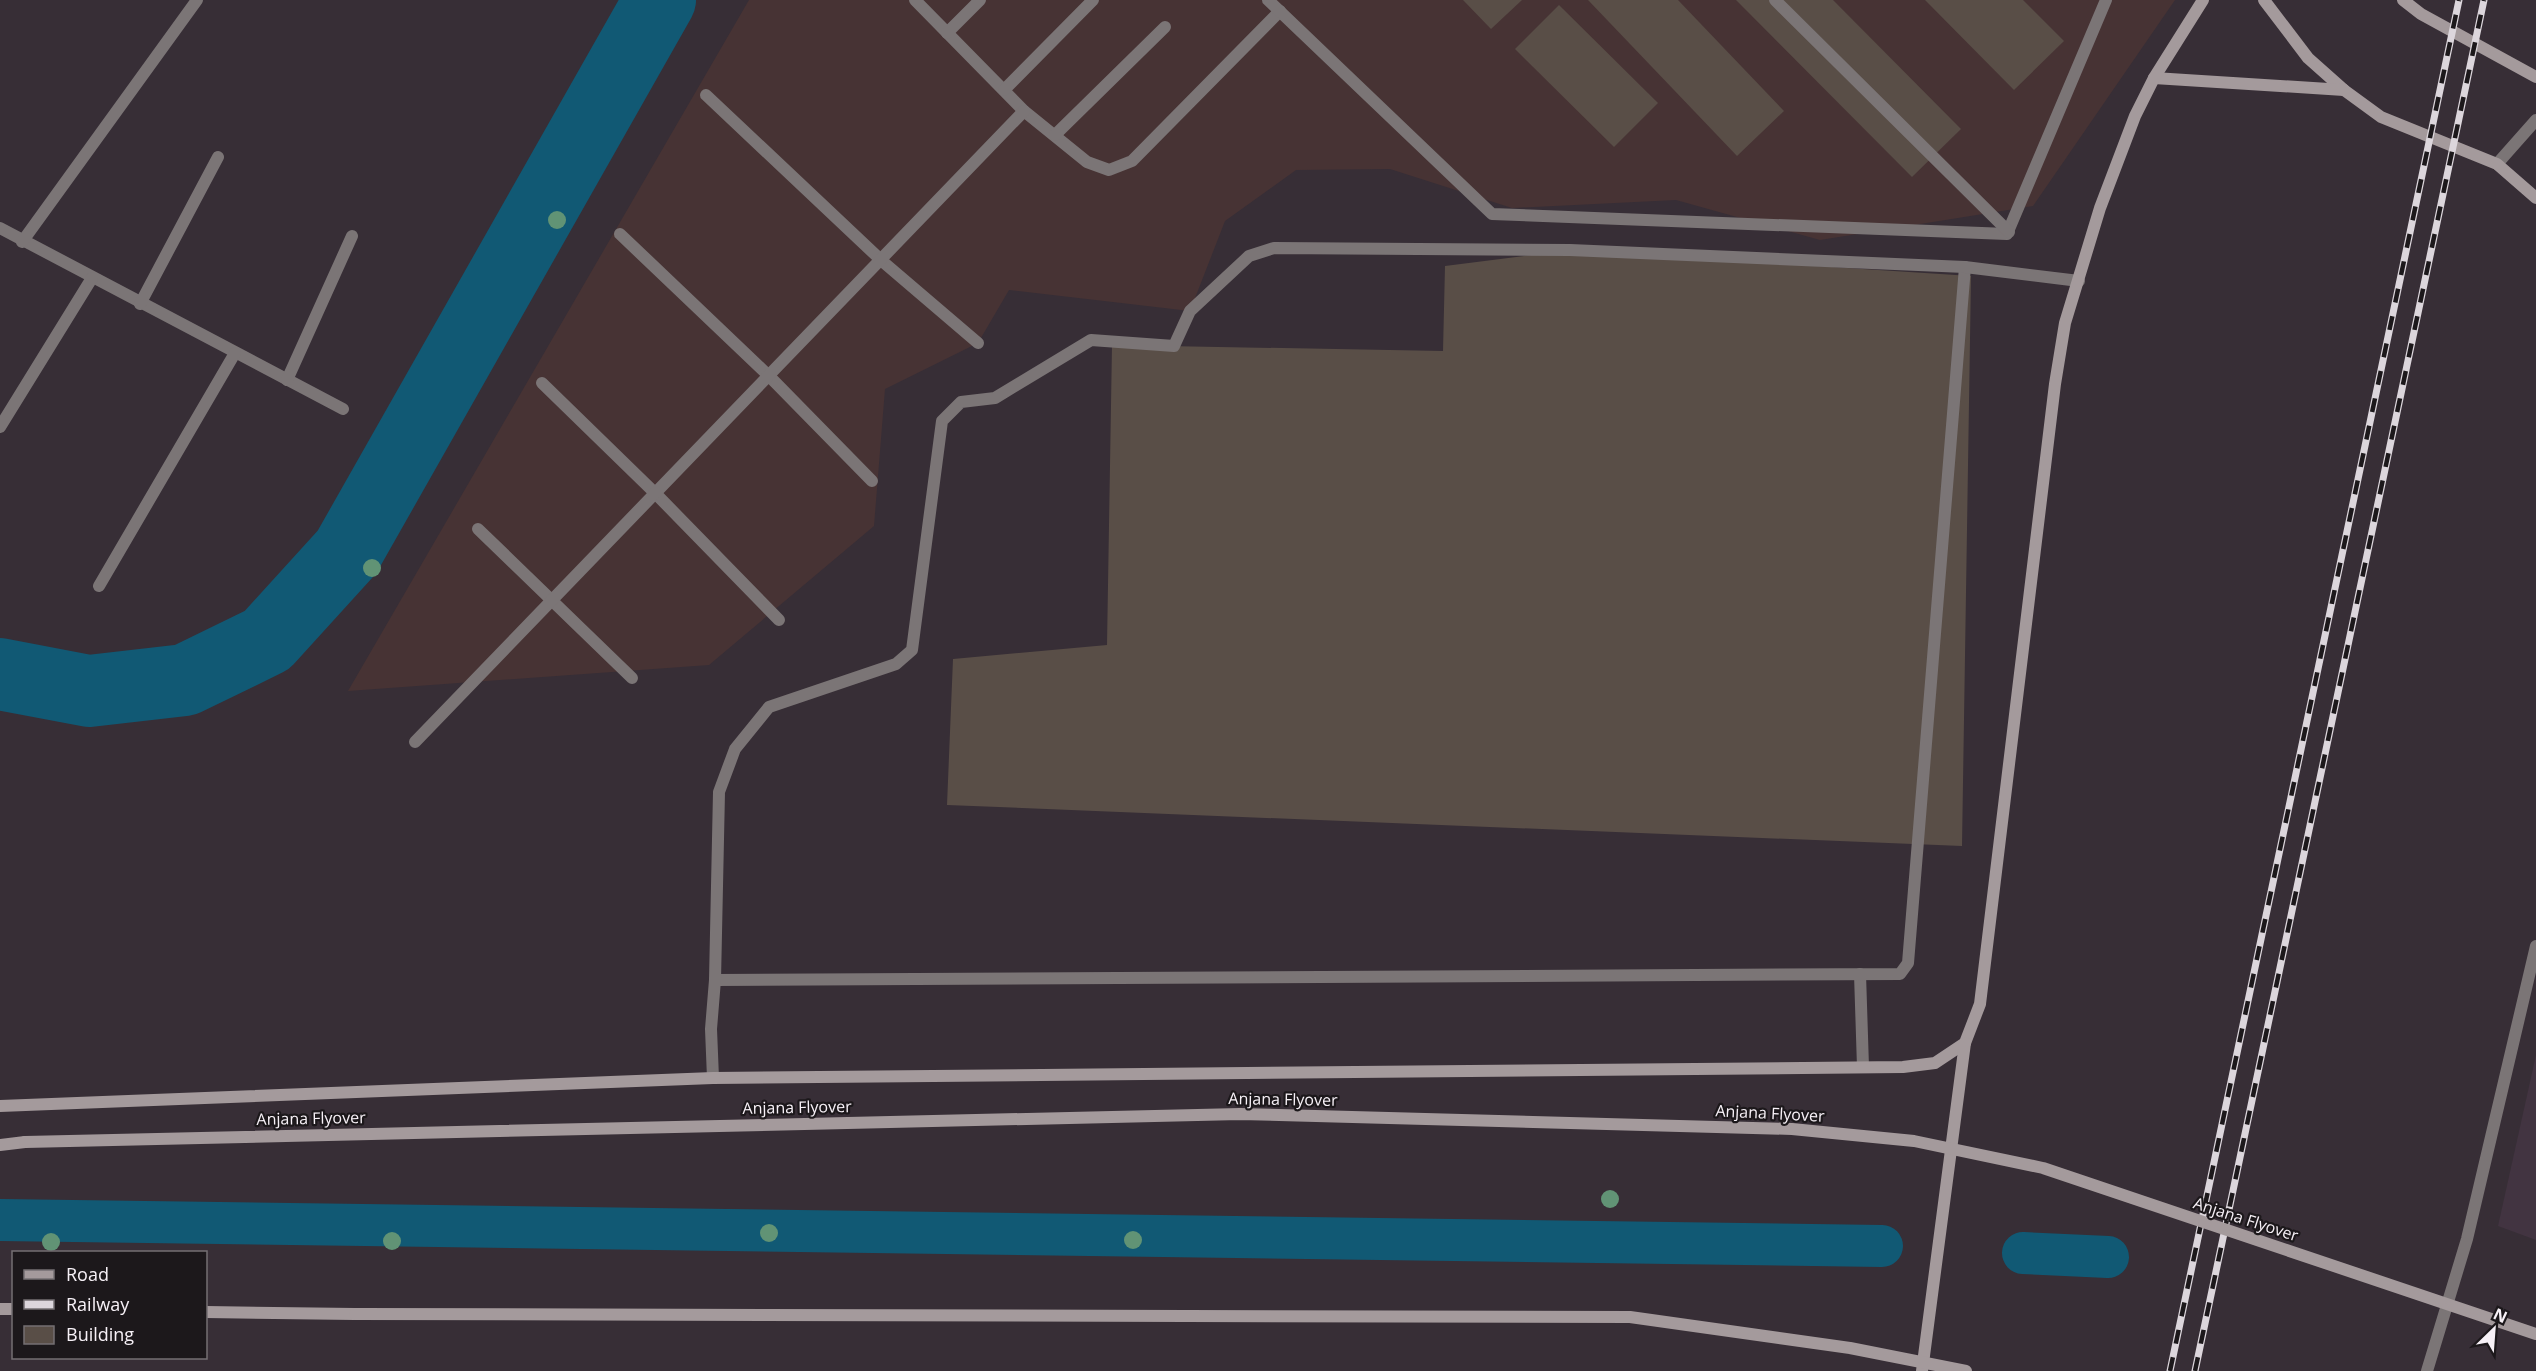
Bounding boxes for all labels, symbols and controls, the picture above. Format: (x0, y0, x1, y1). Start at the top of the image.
street label: Anjana Flyover (1228, 1087, 1338, 1111)
street label: Anjana Flyover (742, 1095, 852, 1119)
street label: Anjana Flyover (1715, 1099, 1826, 1127)
street label: Anjana Flyover (256, 1106, 366, 1130)
street label: Anjana Flyover (2191, 1192, 2302, 1246)
legend (12, 1251, 207, 1359)
text: Road (66, 1262, 109, 1286)
text: Railway (66, 1292, 130, 1316)
north arrow (2464, 1299, 2524, 1359)
text: N (2490, 1303, 2511, 1328)
text: Building (66, 1322, 134, 1346)

